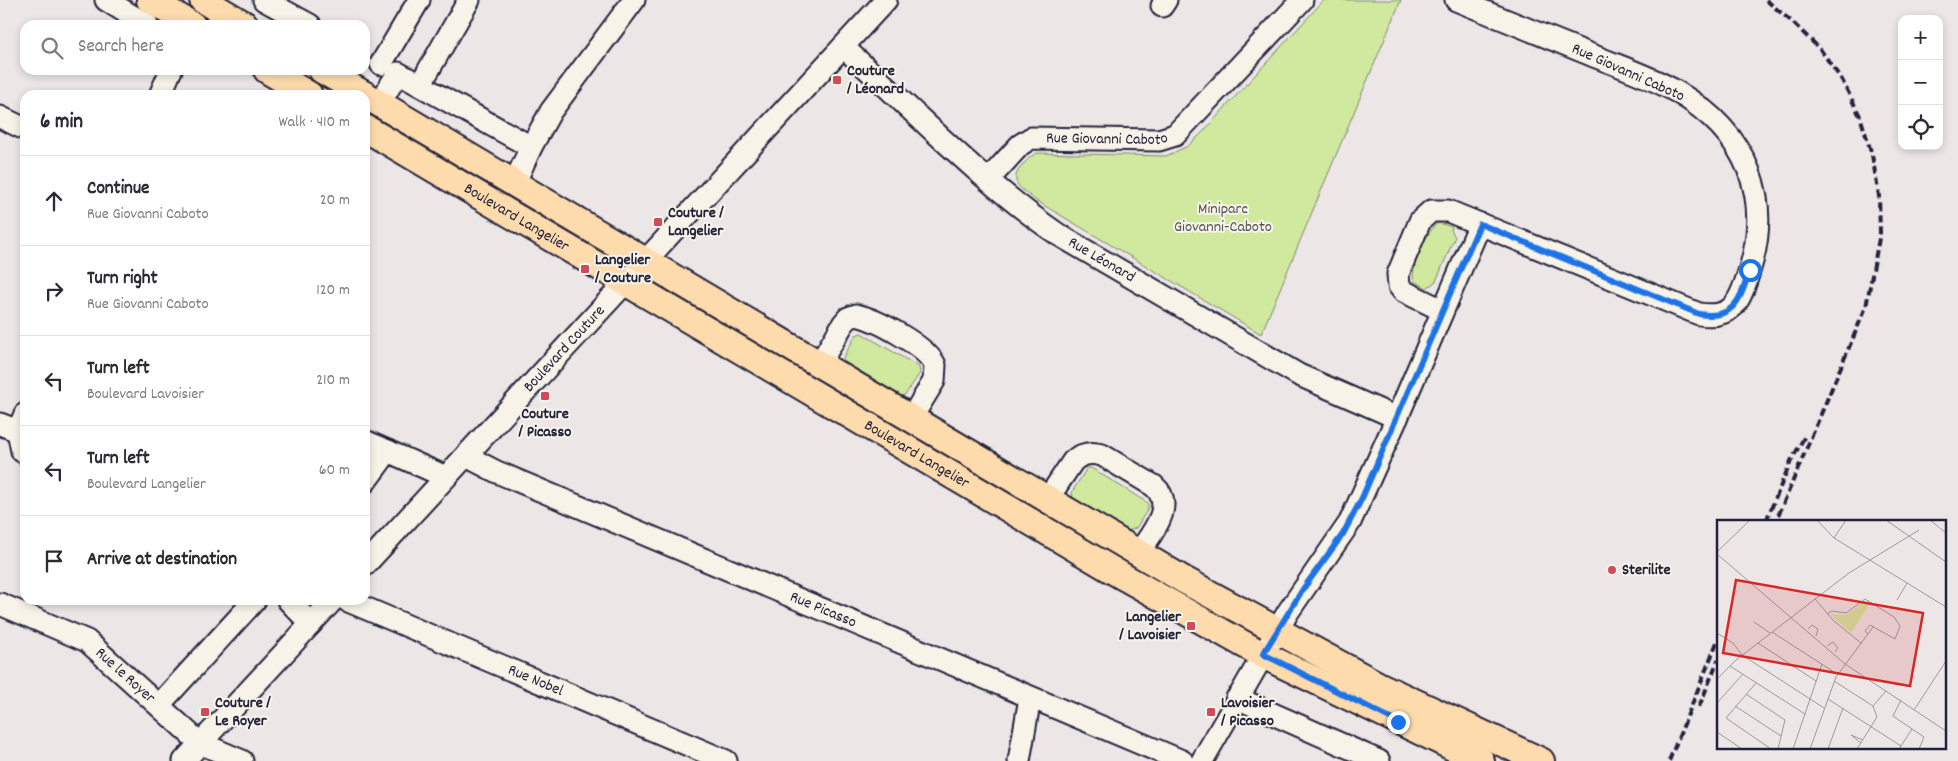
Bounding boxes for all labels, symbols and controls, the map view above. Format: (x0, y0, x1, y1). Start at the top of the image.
map controls (1898, 15, 1943, 150)
button: + (1898, 15, 1943, 60)
search box (20, 20, 370, 75)
icon: search (38, 34, 66, 62)
text: Search here (78, 34, 164, 61)
street label: Rue Giovanni Caboto (1568, 38, 1688, 108)
place label: Couture / Léonard (846, 60, 904, 101)
button: − (1898, 60, 1943, 105)
marker: Couture / Léonard (831, 74, 843, 86)
button: locate (1898, 105, 1943, 150)
text: 6 min (40, 108, 83, 138)
text: Walk · 410 m (278, 111, 350, 134)
street label: Rue Giovanni Caboto (1046, 126, 1171, 152)
text: Continue (87, 176, 149, 203)
street label: Boulevard Langelier (459, 177, 574, 258)
icon: ahead (40, 187, 68, 215)
text: 20 m (320, 189, 350, 212)
park label: Miniparc Giovanni-Caboto (1174, 198, 1272, 239)
place label: Couture / Langelier (668, 202, 724, 243)
text: Rue Giovanni Caboto (87, 203, 209, 226)
marker: Couture / Langelier (652, 216, 664, 228)
street label: Rue Léonard (1064, 231, 1140, 289)
place label: Langelier / Couture (594, 249, 651, 290)
route start (1739, 259, 1762, 282)
marker: Langelier / Couture (579, 263, 591, 275)
text: Turn right (87, 266, 158, 293)
icon: right (40, 277, 68, 305)
text: 120 m (316, 279, 350, 302)
text: Rue Giovanni Caboto (87, 293, 209, 316)
street label: Boulevard Couture (518, 300, 611, 398)
text: Turn left (87, 356, 150, 383)
icon: left (40, 367, 68, 395)
text: 210 m (316, 369, 350, 392)
text: Boulevard Lavoisier (87, 383, 204, 406)
marker: Couture / Picasso (539, 390, 551, 402)
place label: Couture / Picasso (518, 403, 571, 444)
street label: Boulevard Langelier (860, 414, 974, 495)
text: Turn left (87, 446, 150, 473)
icon: left (40, 457, 68, 485)
text: 60 m (319, 459, 350, 482)
text: Boulevard Langelier (87, 473, 206, 496)
inset map (1717, 520, 1946, 748)
icon: arrive (40, 547, 68, 575)
text: Arrive at destination (87, 547, 237, 574)
place label: Sterilite (1622, 559, 1671, 582)
marker: Sterilite (1606, 564, 1618, 576)
street label: Rue Picasso (786, 585, 860, 634)
place label: Langelier / Lavoisier (1118, 606, 1182, 647)
marker: Langelier / Lavoisier (1185, 620, 1197, 632)
street label: Rue le Royer (90, 642, 161, 709)
street label: Rue Nobel (504, 658, 567, 702)
place label: Couture / Le Royer (215, 692, 271, 733)
place label: Lavoisier / Picasso (1220, 692, 1275, 733)
marker: Couture / Le Royer (199, 706, 211, 718)
marker: Lavoisier / Picasso (1205, 706, 1217, 718)
route end (1387, 711, 1410, 734)

